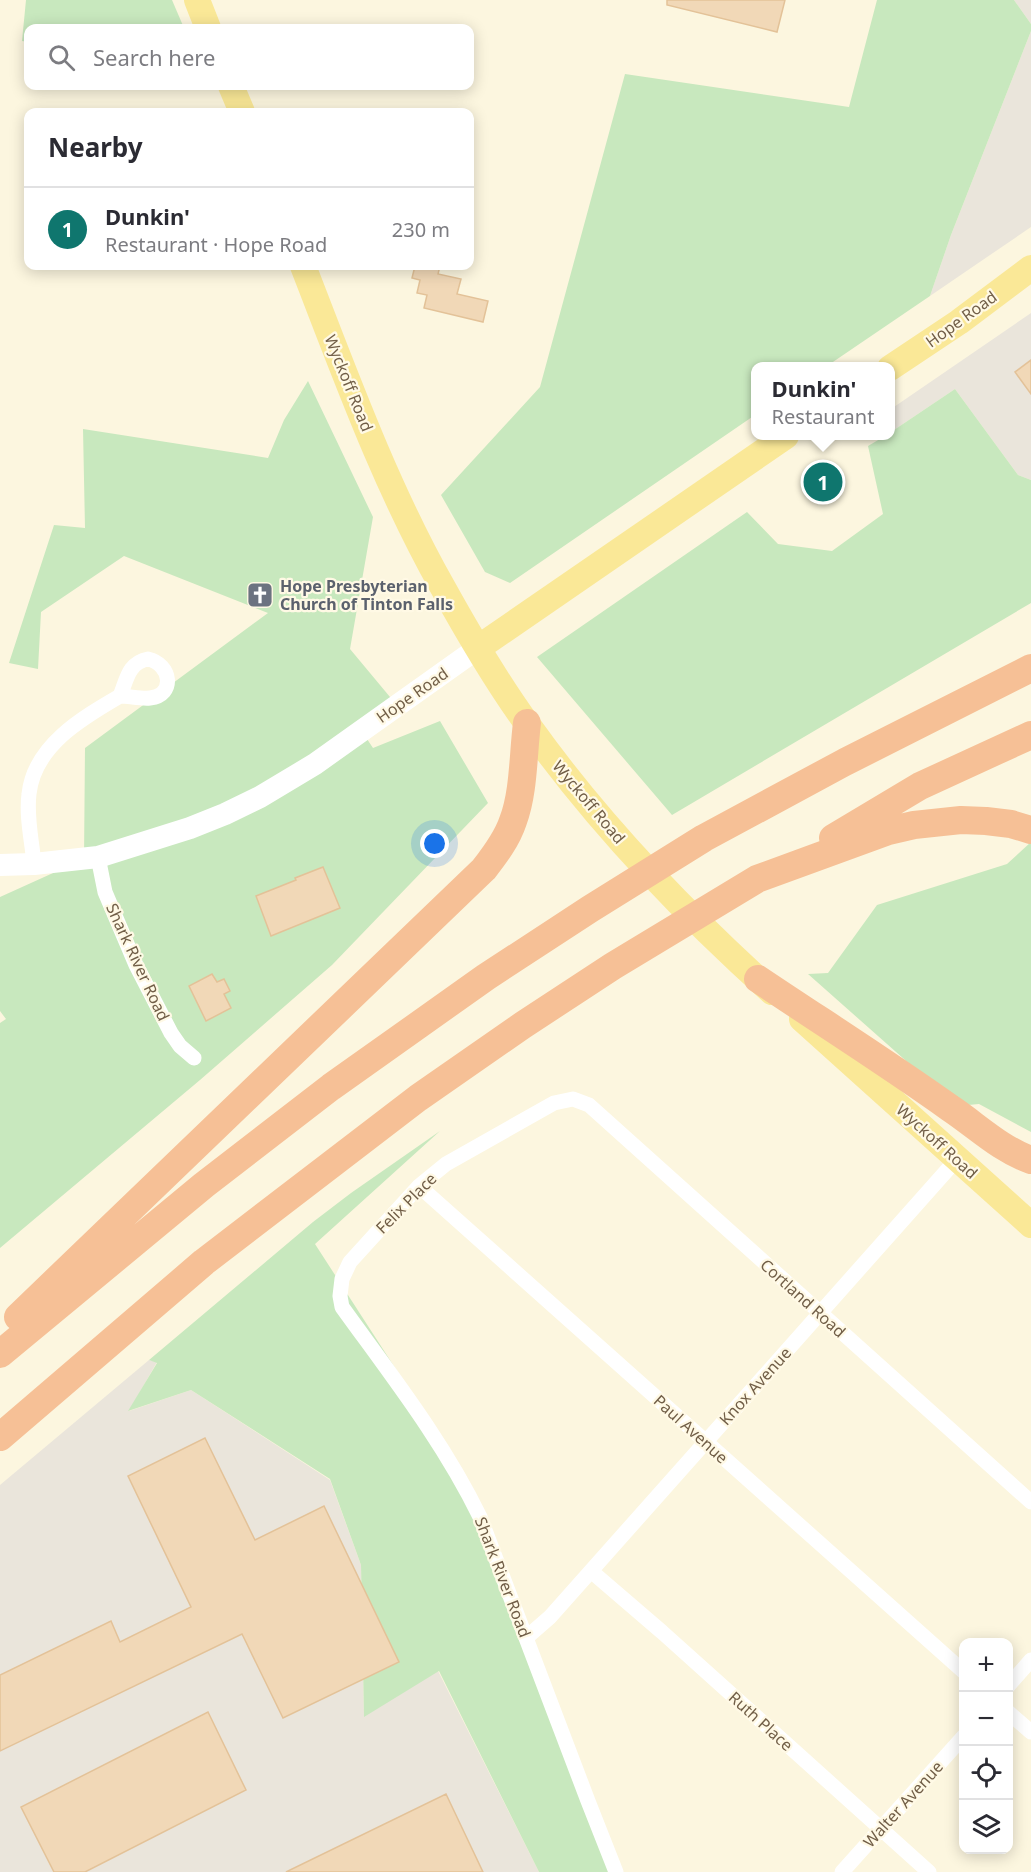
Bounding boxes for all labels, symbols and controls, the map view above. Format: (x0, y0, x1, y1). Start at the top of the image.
search box (24, 24, 474, 90)
icon: search (45, 41, 78, 74)
text: Search here (93, 42, 215, 72)
text: Nearby (48, 129, 143, 165)
text: Dunkin' (105, 201, 190, 231)
text: 1 (62, 216, 73, 243)
text: 230 m (392, 216, 450, 243)
text: Restaurant · Hope Road (105, 231, 327, 258)
street label: Hope Road (921, 286, 1001, 352)
street label: Wyckoff Road (320, 331, 378, 435)
popup (751, 362, 895, 440)
text: Dunkin' (772, 373, 856, 403)
text: Restaurant (772, 403, 874, 430)
pin: 1 (804, 460, 842, 504)
place label: Hope Presbyterian Church of Tinton Falls (280, 575, 453, 615)
church icon: Hope Presbyterian Church of Tinton Falls (245, 580, 275, 610)
street label: Hope Road (372, 662, 452, 728)
street label: Wyckoff Road (548, 756, 630, 848)
your location (420, 829, 449, 858)
street label: Shark River Road (101, 900, 175, 1024)
street label: Wyckoff Road (892, 1099, 982, 1183)
street label: Felix Place (371, 1168, 441, 1238)
street label: Cortland Road (756, 1254, 850, 1342)
street label: Knox Avenue (714, 1342, 796, 1430)
street label: Paul Avenue (649, 1390, 733, 1468)
street label: Shark River Road (470, 1514, 536, 1640)
map controls (959, 1638, 1013, 1854)
button: + (959, 1638, 1013, 1692)
street label: Ruth Place (724, 1686, 798, 1756)
button: − (959, 1692, 1013, 1746)
button: locate (959, 1746, 1013, 1800)
street label: Walter Avenue (858, 1756, 948, 1852)
button: layers (959, 1800, 1013, 1854)

